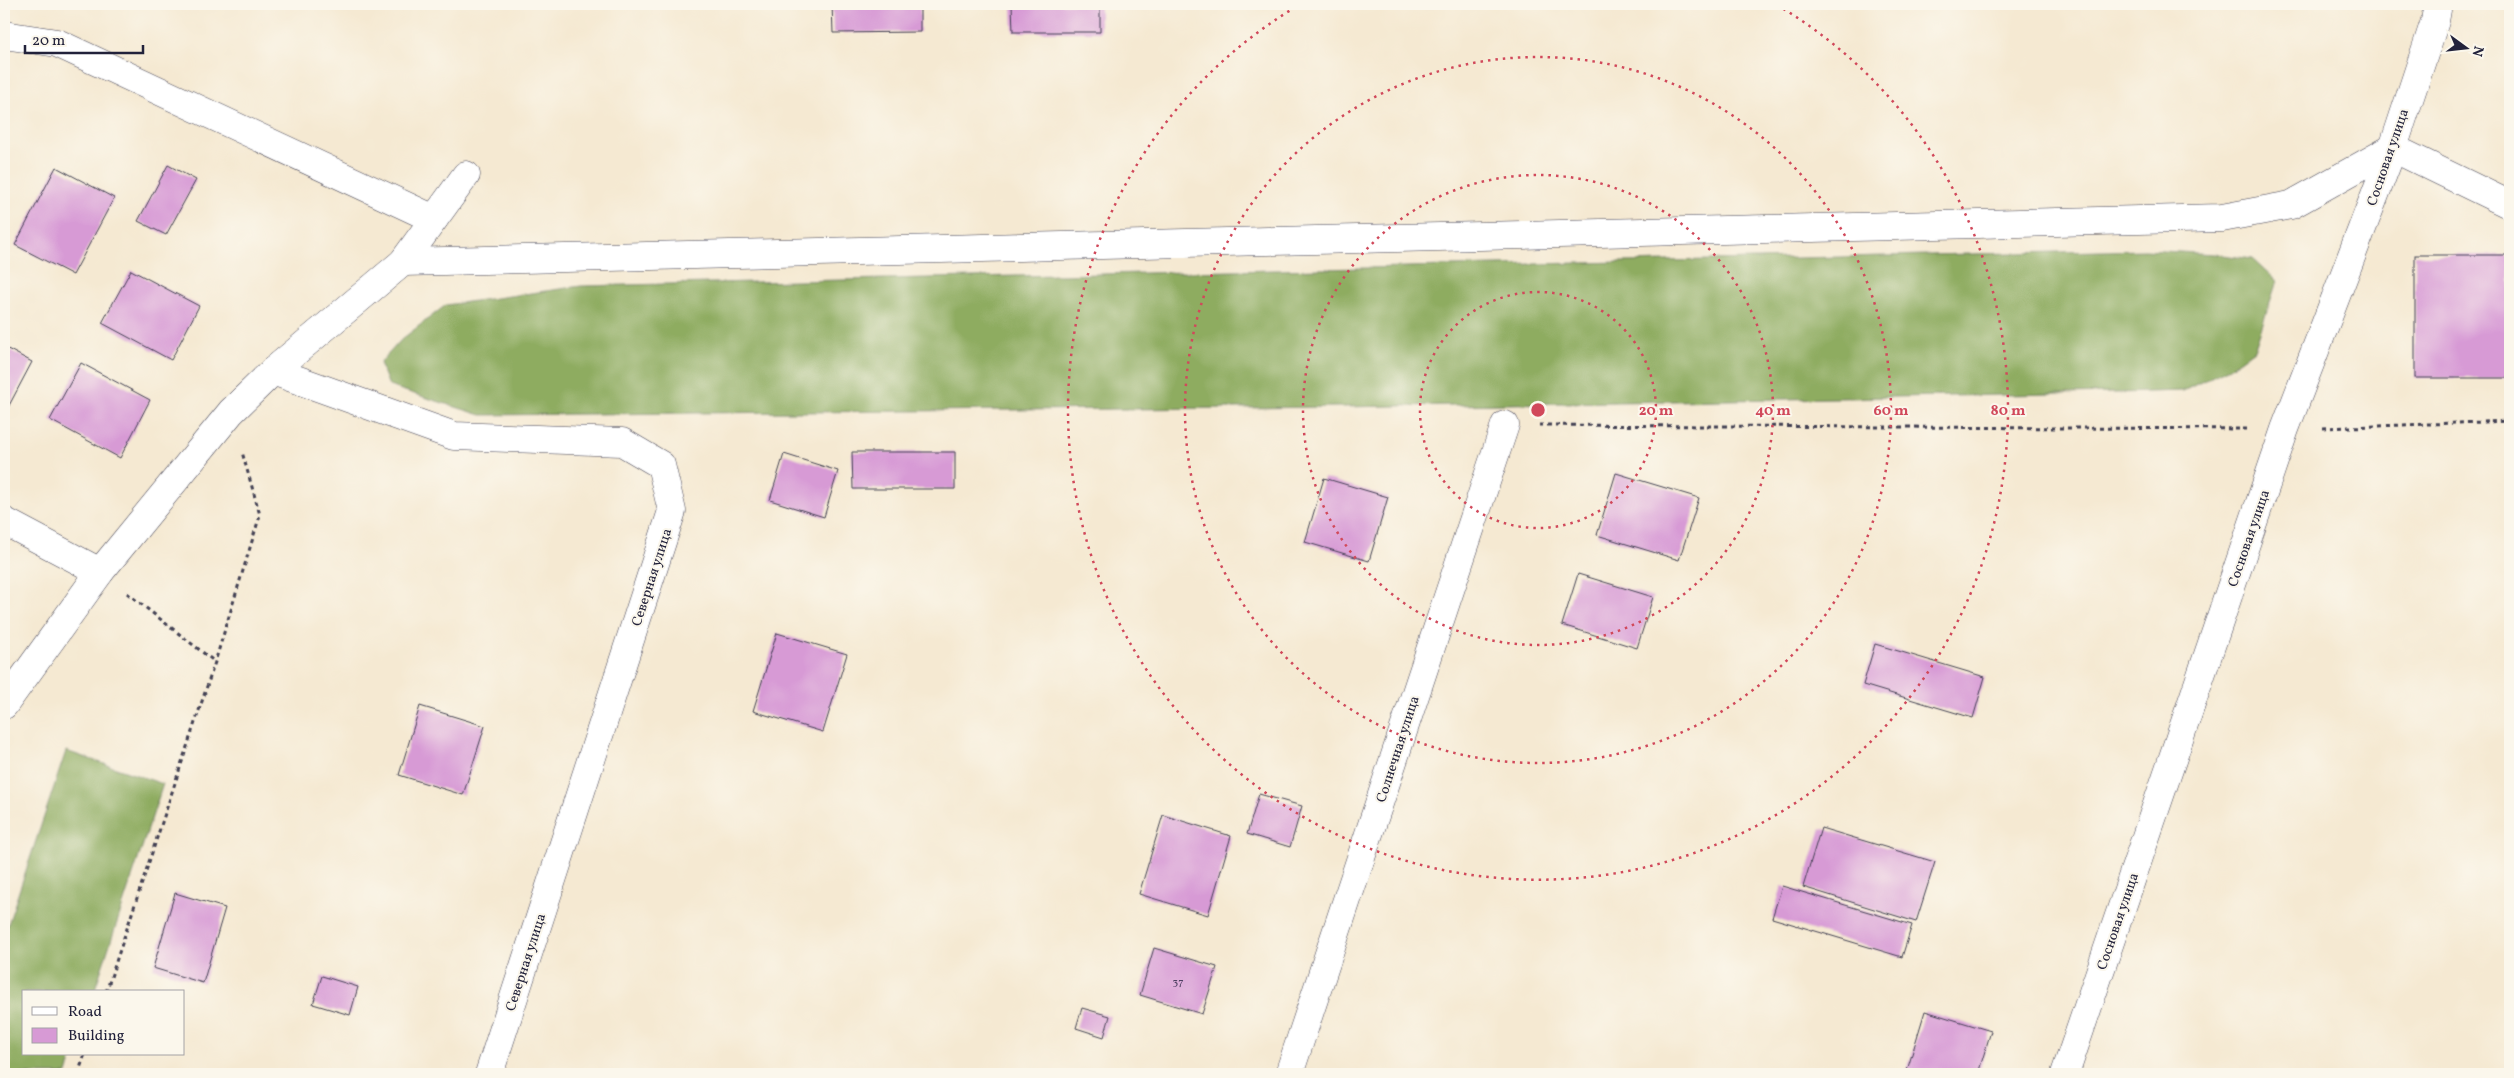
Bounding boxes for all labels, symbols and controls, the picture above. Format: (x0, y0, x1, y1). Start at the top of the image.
scale bar (25, 22, 142, 54)
north arrow (2442, 22, 2492, 72)
text: 20 m (32, 31, 65, 52)
text: N (2467, 44, 2488, 58)
street label: Сосновая улица (2363, 106, 2414, 209)
centre of rings (1529, 401, 1547, 419)
text: 20 m (1639, 401, 1674, 422)
text: 40 m (1755, 401, 1791, 422)
text: 60 m (1874, 401, 1909, 422)
text: 80 m (1991, 401, 2026, 422)
street label: Сосновая улица (2224, 487, 2275, 590)
street label: Северная улица (628, 526, 677, 629)
street label: Солнечная улица (1372, 694, 1425, 805)
street label: Сосновая улица (2093, 870, 2144, 973)
street label: Северная улица (502, 911, 551, 1014)
house number: 37 (1173, 975, 1183, 990)
legend (22, 990, 185, 1056)
text: Road (68, 1002, 102, 1023)
text: Building (68, 1026, 125, 1047)

